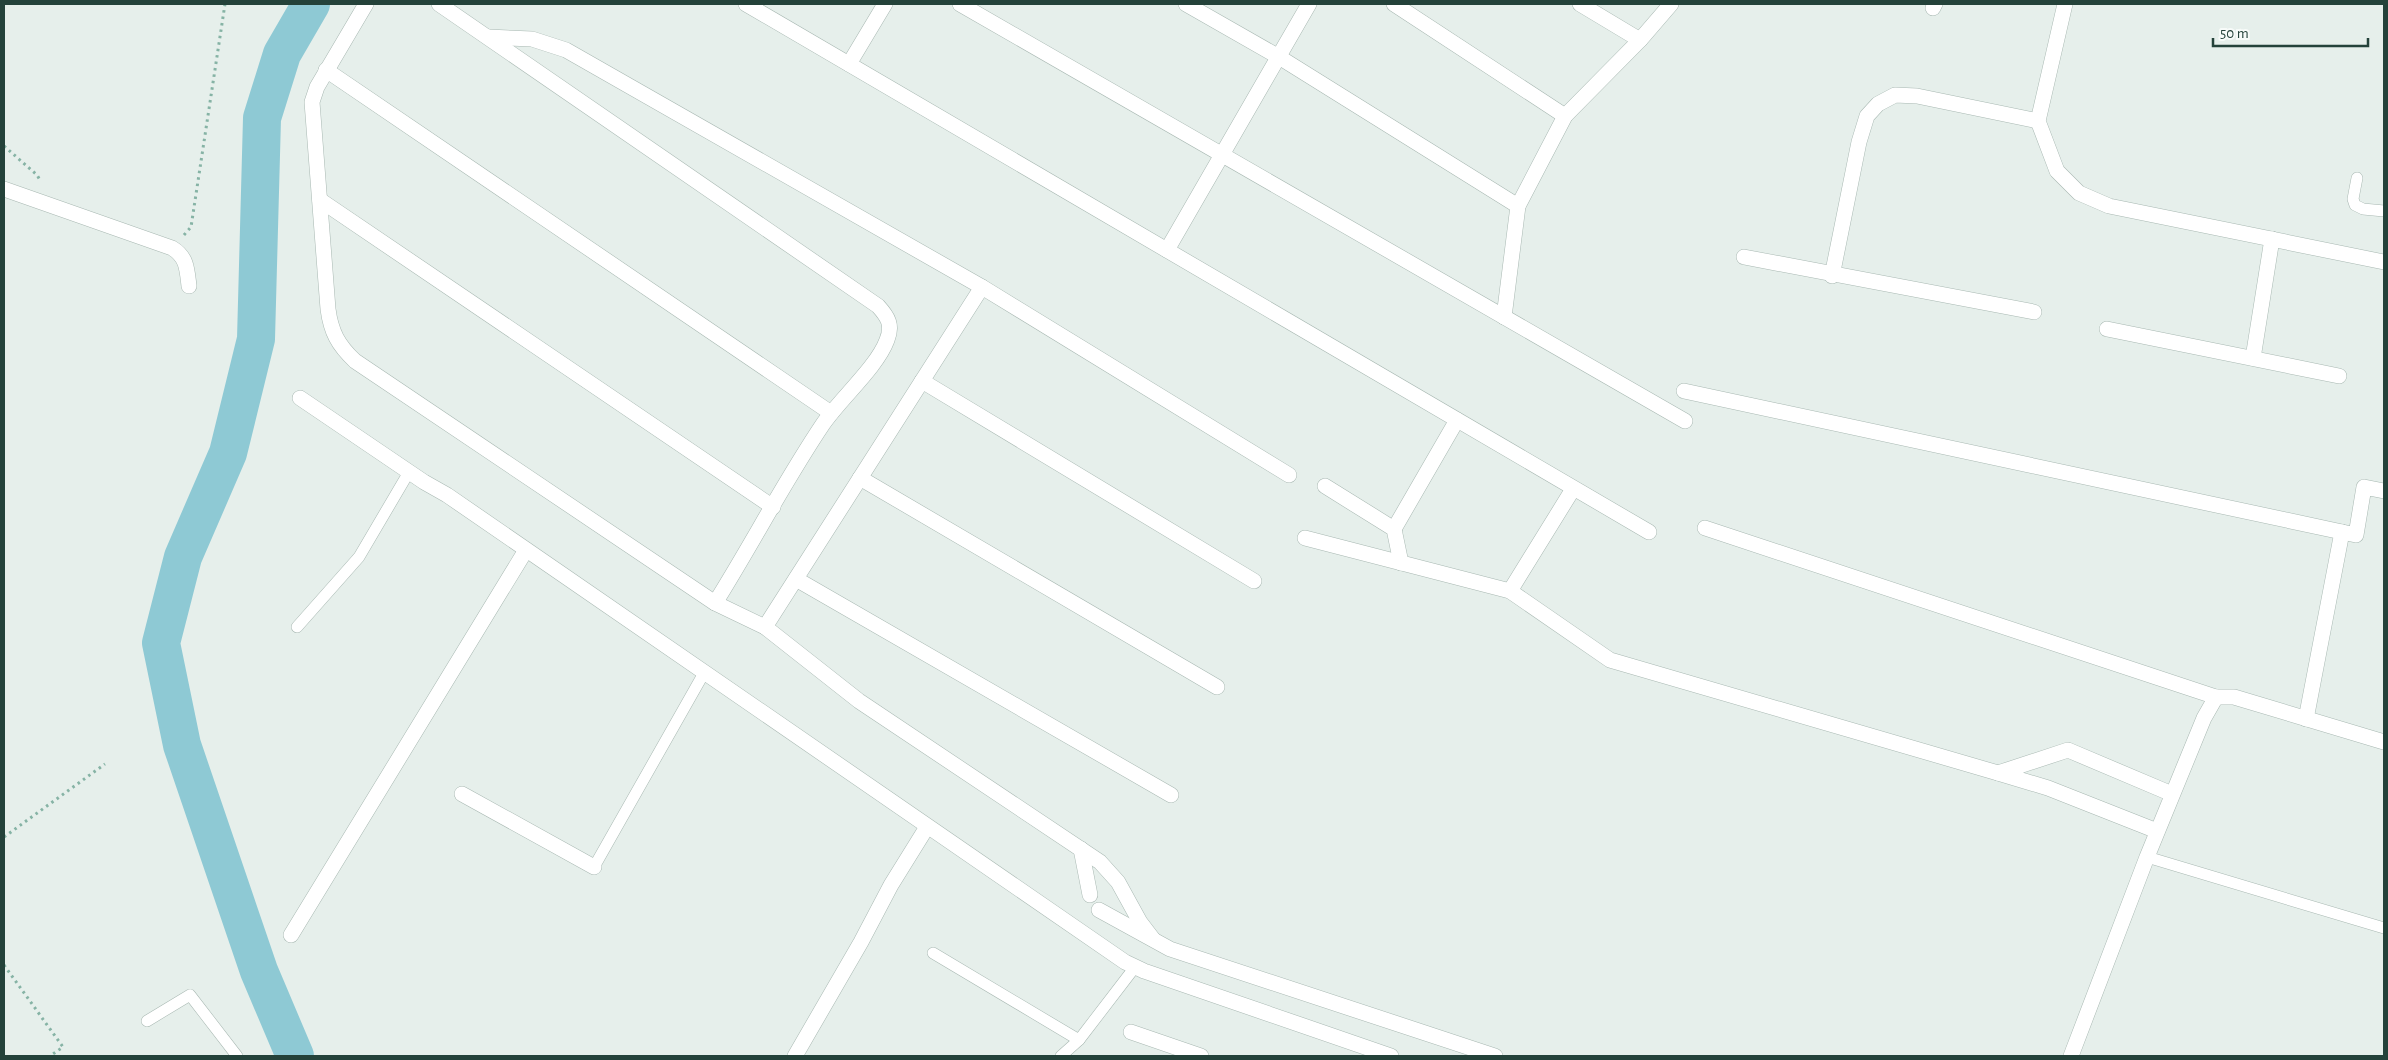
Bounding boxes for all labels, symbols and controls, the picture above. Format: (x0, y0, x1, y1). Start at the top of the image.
scale bar (2213, 15, 2368, 47)
text: 50 m (2220, 26, 2249, 41)

